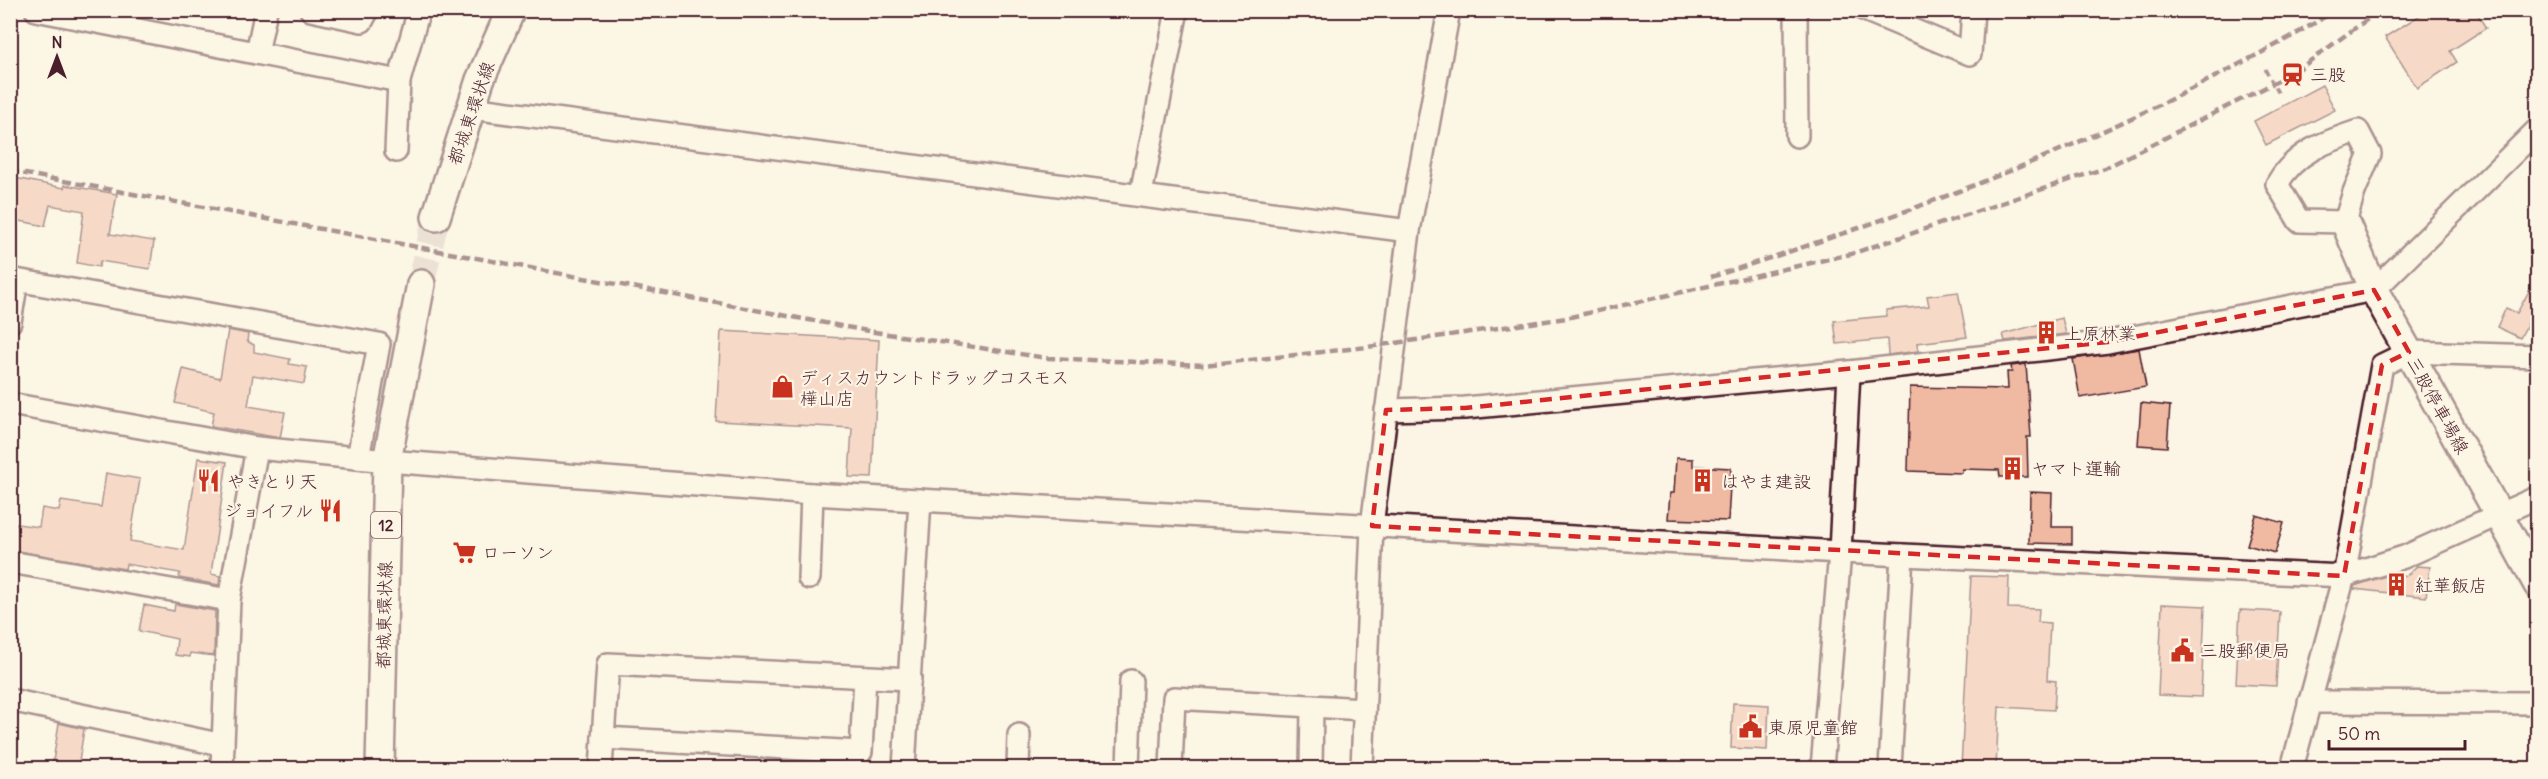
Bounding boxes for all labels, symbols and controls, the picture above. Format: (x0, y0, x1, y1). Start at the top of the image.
north arrow (27, 27, 87, 87)
text: N (51, 32, 63, 52)
street label: 都城東環状線 (443, 58, 499, 168)
station icon: 三股 (2279, 61, 2305, 87)
place label: 三股 (2310, 63, 2346, 86)
building icon: 上原林業 (2033, 320, 2059, 346)
place label: 上原林業 (2064, 322, 2136, 345)
street label: 三股停車場線 (2402, 352, 2474, 458)
place label: ディスカウントドラッグコスモス 樺山店 (800, 366, 1069, 410)
shop icon: ディスカウントドラッグコスモス 樺山店 (769, 374, 795, 400)
building icon: ヤマト運輸 (2000, 455, 2026, 481)
place label: ヤマト運輸 (2031, 457, 2121, 480)
restaurant icon: やきとり天 (196, 468, 222, 494)
building icon: はやま建設 (1690, 468, 1716, 494)
place label: やきとり天 (227, 470, 317, 493)
place label: はやま建設 (1721, 470, 1811, 493)
restaurant icon: ジョイフル (318, 497, 344, 523)
place label: ジョイフル (224, 499, 313, 522)
road number: 12 (371, 512, 401, 538)
supermarket icon: ローソン (451, 539, 477, 565)
place label: ローソン (482, 541, 554, 564)
street label: 都城東環状線 (372, 561, 396, 669)
building icon: 紅華飯店 (2384, 572, 2410, 598)
place label: 紅華飯店 (2415, 574, 2487, 597)
public building icon: 三股郵便局 (2169, 637, 2195, 663)
place label: 三股郵便局 (2200, 639, 2290, 662)
scale bar (2329, 713, 2466, 751)
public building icon: 東原児童館 (1737, 714, 1763, 740)
place label: 東原児童館 (1768, 716, 1858, 739)
text: 50 m (2338, 722, 2380, 745)

